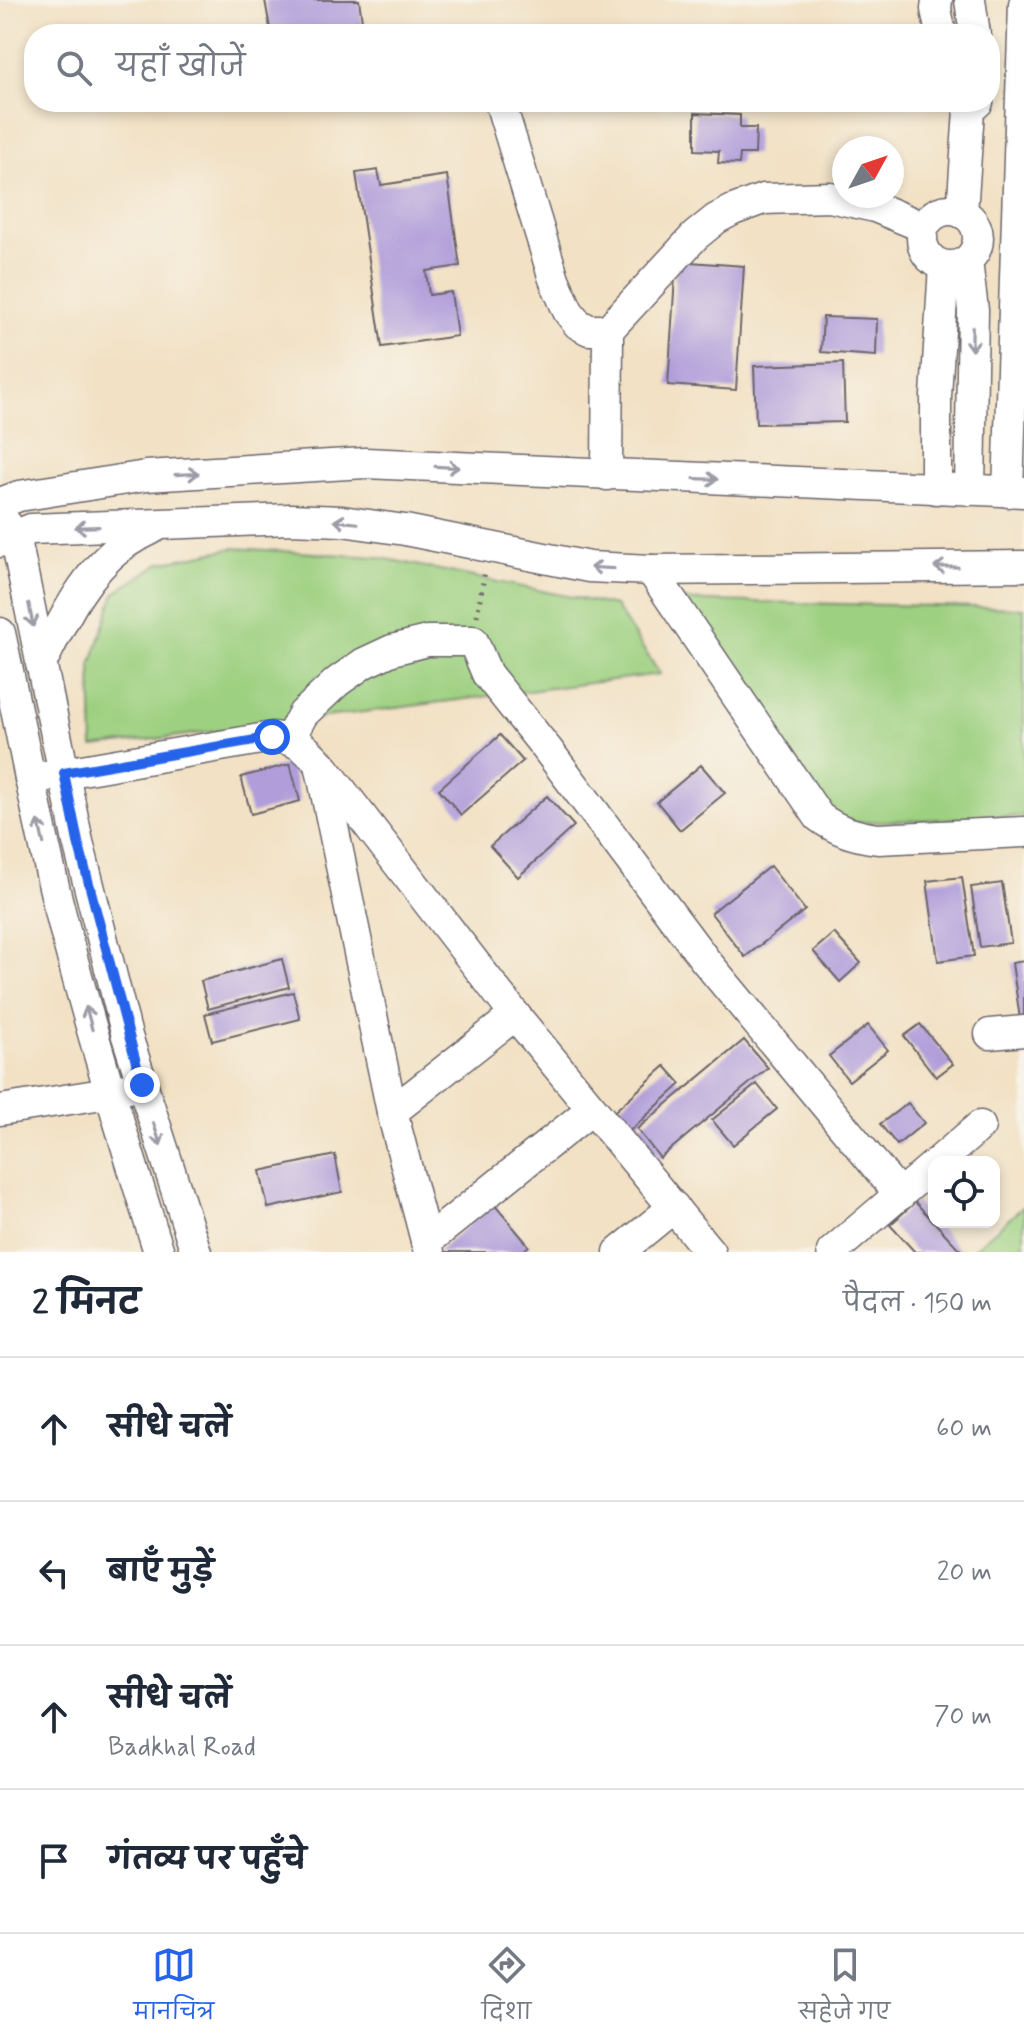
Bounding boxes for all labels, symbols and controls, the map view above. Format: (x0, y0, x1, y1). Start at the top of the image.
search box (24, 24, 1000, 112)
icon: search (52, 46, 96, 90)
text: यहाँ खोजें (116, 48, 245, 87)
north arrow (832, 136, 904, 208)
one-way arrow (965, 325, 980, 352)
one-way arrow (433, 460, 460, 475)
one-way arrow (173, 466, 200, 481)
one-way arrow (692, 472, 719, 487)
one-way arrow (333, 515, 360, 530)
one-way arrow (74, 520, 101, 535)
one-way arrow (933, 559, 960, 575)
one-way arrow (589, 560, 616, 575)
one-way arrow (24, 602, 39, 627)
route start (254, 719, 290, 755)
one-way arrow (33, 820, 48, 845)
one-way arrow (81, 1005, 96, 1031)
route end (124, 1067, 160, 1103)
one-way arrow (151, 1121, 166, 1146)
map controls (928, 1156, 1000, 1228)
button: locate (928, 1156, 1000, 1228)
text: 2 मिनट (32, 1281, 140, 1326)
text: पैदल · 150 m (843, 1287, 992, 1321)
icon: ahead (32, 1407, 76, 1451)
text: सीधे चलें (108, 1409, 231, 1448)
text: 60 m (936, 1412, 992, 1446)
icon: left (32, 1551, 76, 1595)
text: बाएँ मुड़ें (108, 1553, 214, 1592)
text: 20 m (937, 1556, 992, 1590)
text: सीधे चलें (108, 1680, 231, 1719)
icon: ahead (32, 1695, 76, 1739)
text: 70 m (934, 1700, 992, 1734)
text: Badkhal Road (108, 1731, 256, 1765)
icon: arrive (32, 1839, 76, 1883)
text: गंतव्य पर पहुँचे (108, 1841, 307, 1880)
tab: मानचित्र (134, 1943, 214, 2036)
tab: दिशा (482, 1943, 531, 2036)
tab: सहेजे गए (799, 1943, 890, 2036)

